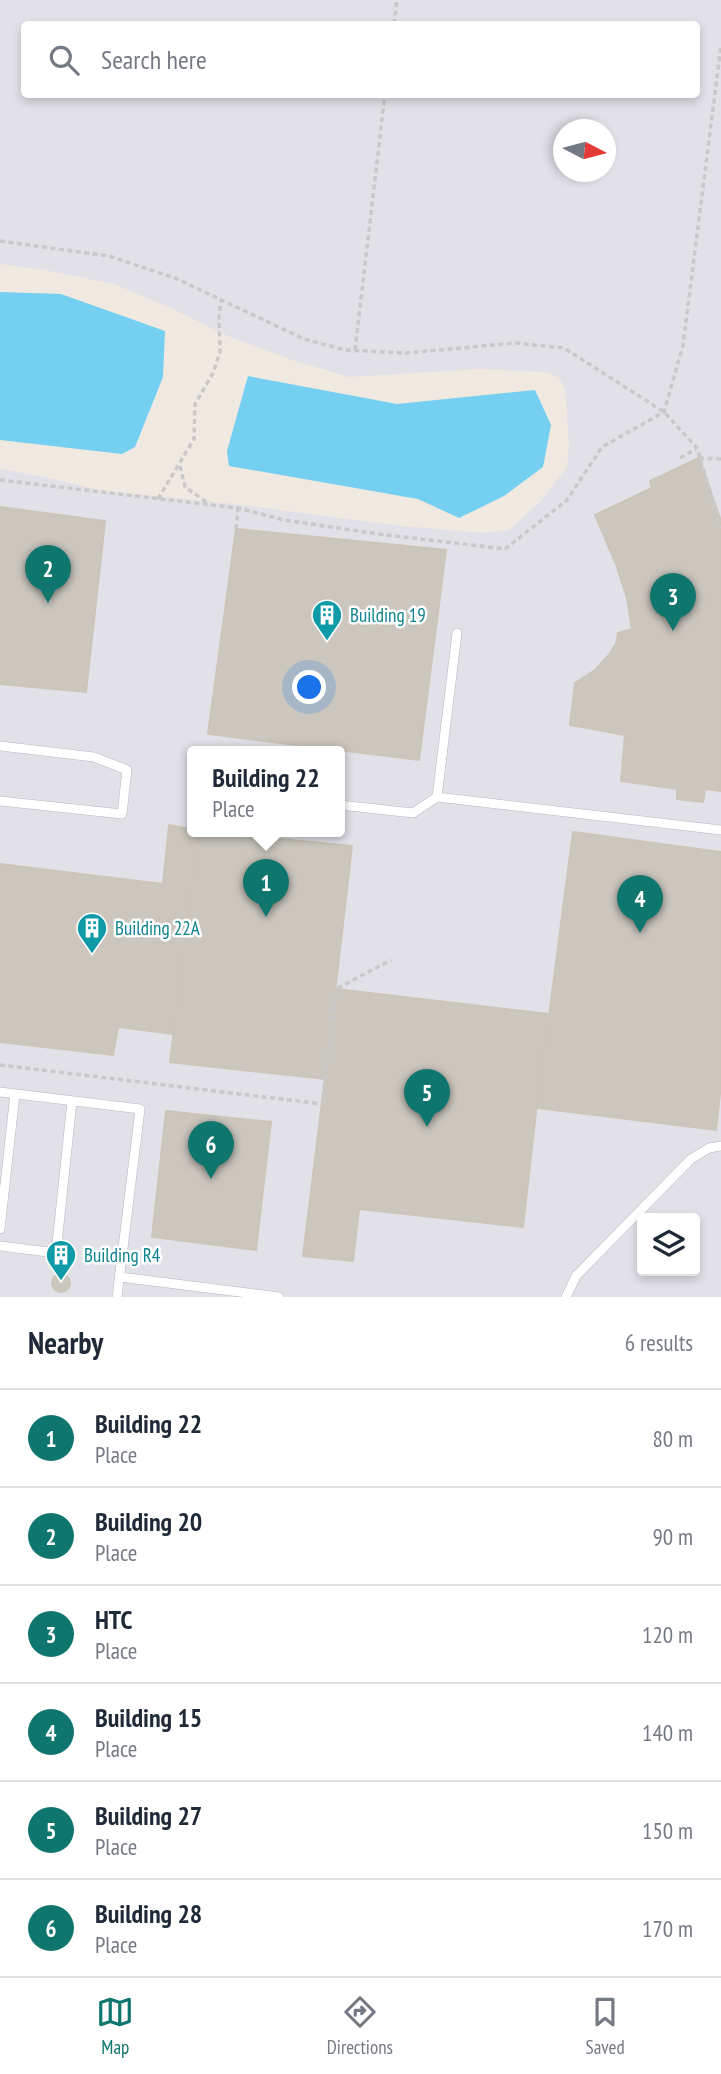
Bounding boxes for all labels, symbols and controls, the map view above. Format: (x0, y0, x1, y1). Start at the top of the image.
search box (21, 21, 700, 98)
icon: search (45, 41, 83, 79)
text: Search here (101, 43, 207, 76)
north arrow (553, 119, 616, 182)
pin: 2 (25, 545, 71, 603)
pin: 3 (650, 573, 696, 631)
building icon: Building 19 (310, 598, 344, 642)
place label: Building 19 (350, 603, 426, 627)
your location (292, 670, 326, 704)
popup (187, 746, 345, 837)
text: Building 22 (212, 761, 320, 794)
text: Place (212, 794, 255, 823)
pin: 1 (243, 859, 289, 917)
pin: 4 (617, 875, 663, 933)
building icon: Building 22A (75, 911, 109, 955)
place label: Building 22A (115, 916, 200, 940)
pin: 5 (404, 1069, 450, 1127)
pin: 6 (188, 1121, 234, 1179)
map controls (637, 1213, 700, 1276)
button: layers (637, 1213, 700, 1276)
building icon: Building R4 (44, 1238, 78, 1282)
place label: Building R4 (84, 1243, 161, 1267)
text: Nearby (28, 1323, 103, 1362)
text: 6 results (625, 1328, 693, 1357)
text: Building 22 (95, 1407, 202, 1440)
text: 1 (46, 1424, 57, 1453)
text: 80 m (652, 1424, 693, 1453)
text: Place (95, 1440, 137, 1469)
text: Building 20 (95, 1505, 202, 1538)
text: 2 (46, 1522, 57, 1551)
text: 90 m (652, 1522, 693, 1551)
text: Place (95, 1538, 137, 1567)
text: HTC (95, 1603, 132, 1636)
text: 3 (46, 1620, 57, 1649)
text: 120 m (642, 1620, 693, 1649)
text: Place (95, 1636, 137, 1665)
text: Building 15 (95, 1701, 202, 1734)
text: 4 (46, 1718, 57, 1747)
text: 140 m (642, 1718, 693, 1747)
text: Place (95, 1734, 137, 1763)
text: Building 27 (95, 1799, 202, 1832)
text: 5 (46, 1816, 57, 1845)
text: 150 m (642, 1816, 693, 1845)
text: Place (95, 1832, 137, 1861)
text: Building 28 (95, 1897, 202, 1930)
text: 6 (46, 1914, 57, 1943)
text: 170 m (642, 1914, 693, 1943)
text: Place (95, 1930, 137, 1959)
tab: Map (96, 1993, 134, 2059)
tab: Directions (327, 1993, 393, 2059)
tab: Saved (586, 1993, 625, 2059)

